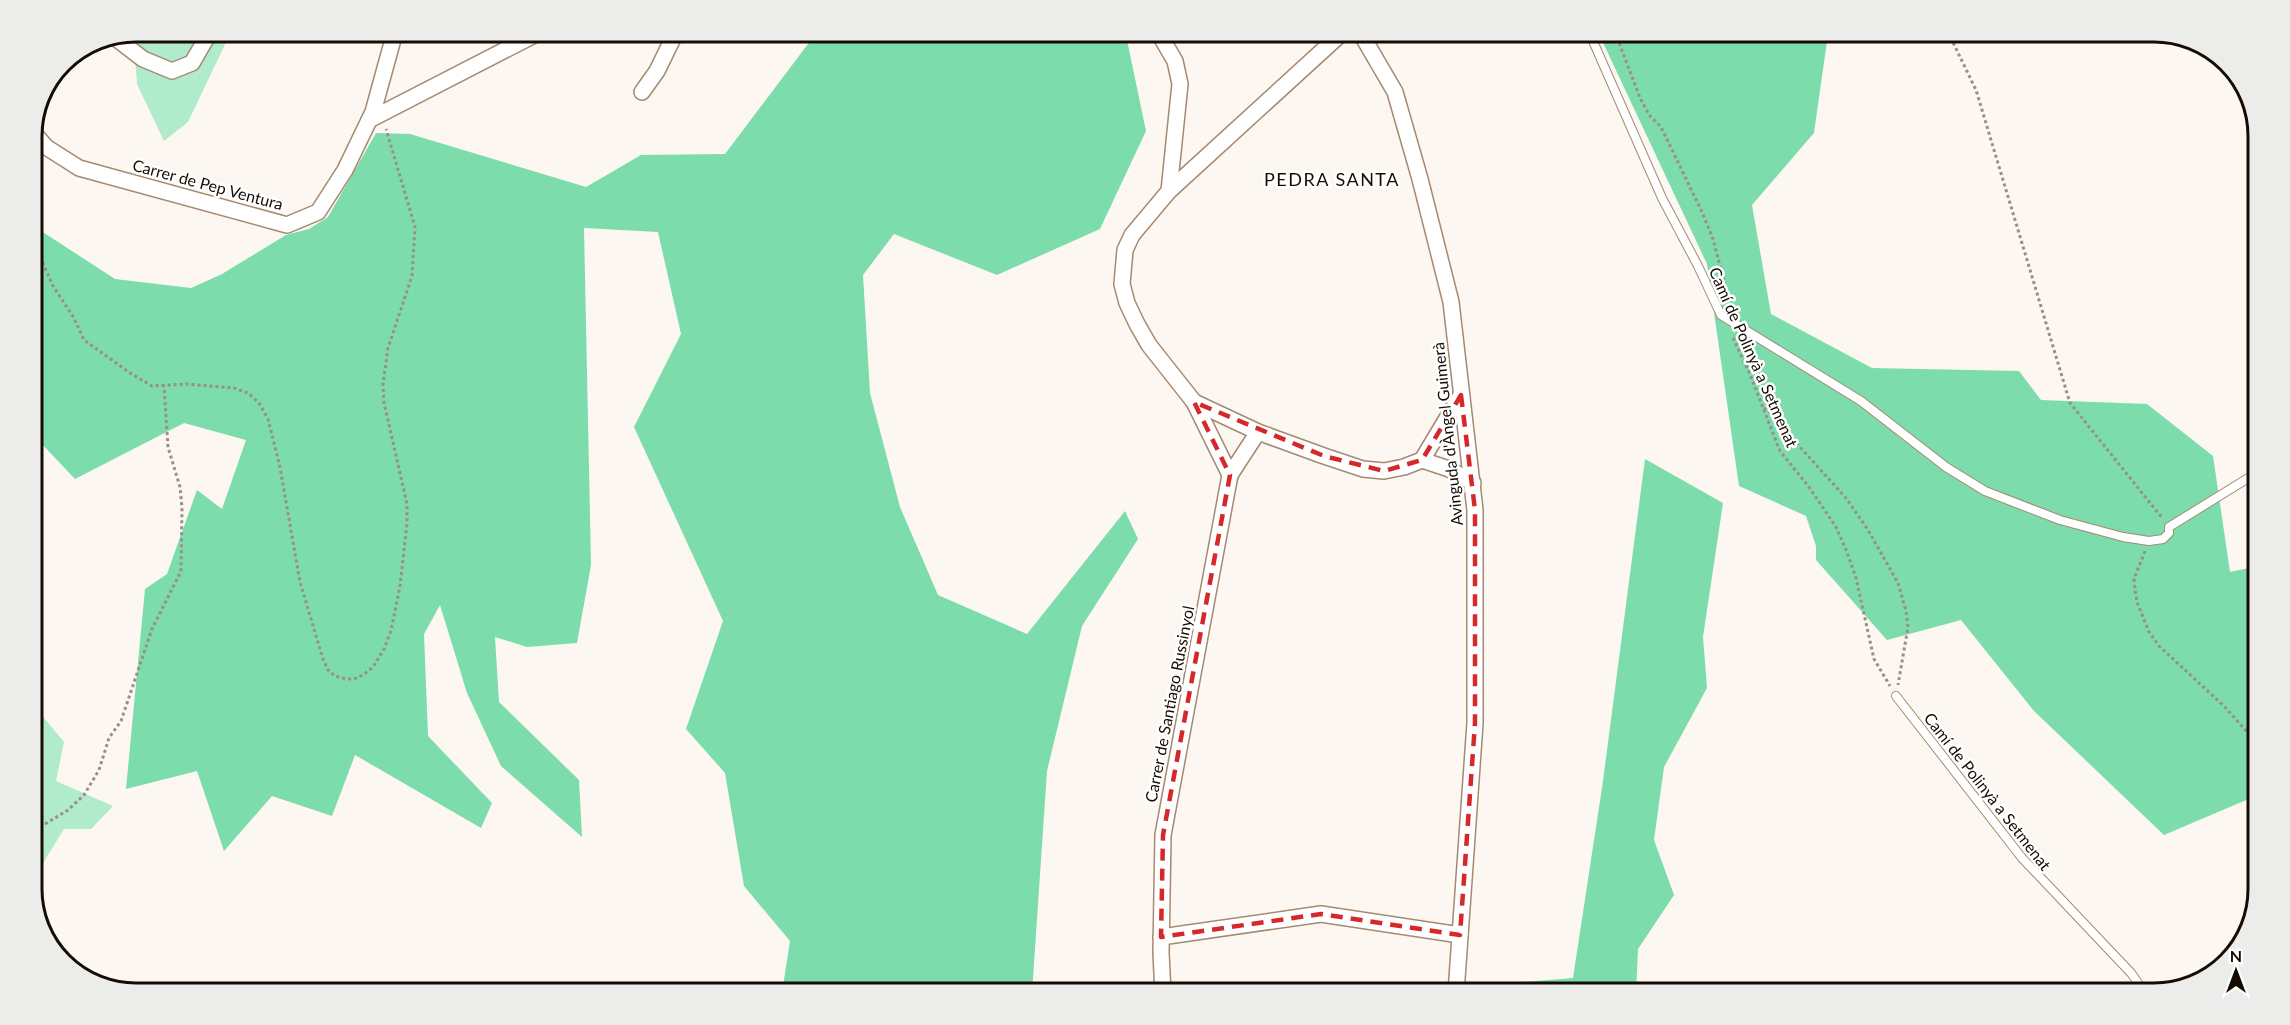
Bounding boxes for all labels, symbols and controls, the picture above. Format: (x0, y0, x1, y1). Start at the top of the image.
street label: Carrer de Pep Ventura (131, 155, 285, 213)
district label: PEDRA SANTA (1264, 168, 1400, 190)
street label: Camí de Polinyà a Setmenat (1706, 264, 1802, 450)
street label: Avinguda d'Àngel Guimerà (1428, 341, 1466, 527)
street label: Carrer de Santiago Russinyol (1141, 604, 1197, 804)
street label: Camí de Polinyà a Setmenat (1921, 708, 2056, 874)
north arrow (2206, 941, 2266, 1001)
text: N (2230, 946, 2242, 965)

